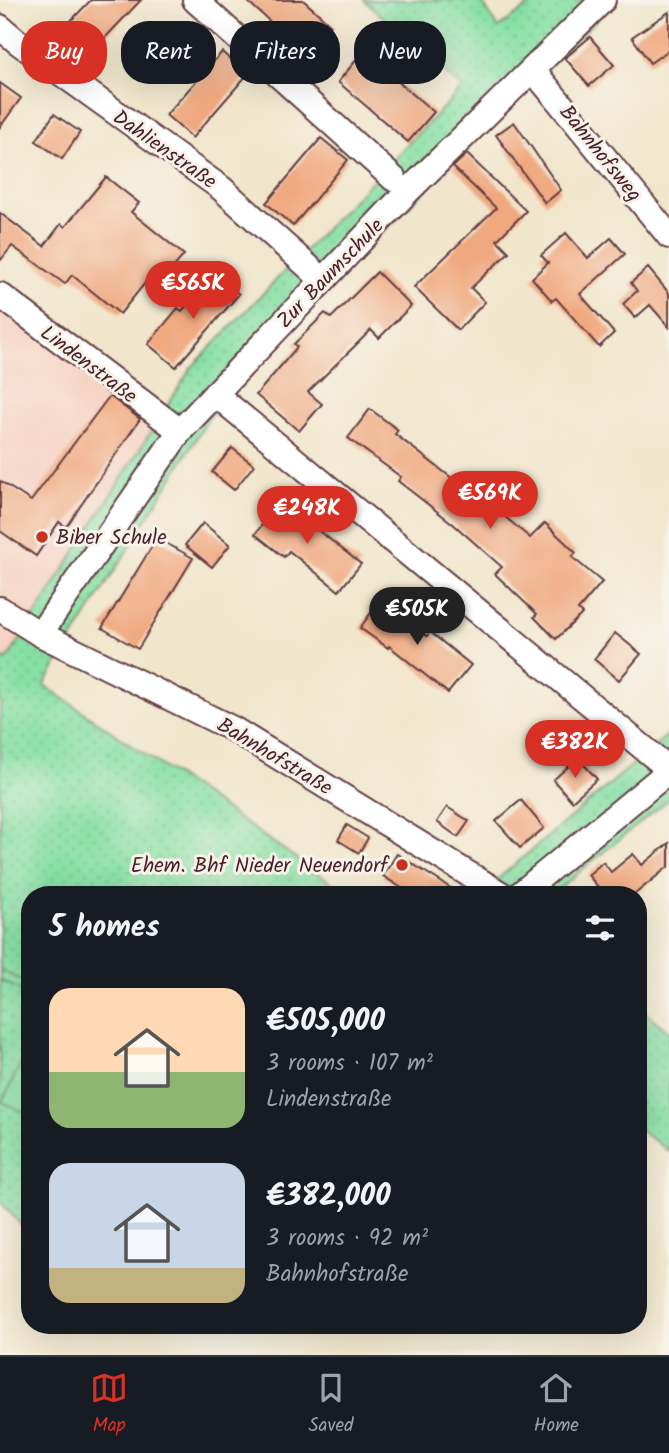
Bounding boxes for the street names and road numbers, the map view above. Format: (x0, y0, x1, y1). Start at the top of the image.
street label: Bahnhofsweg (550, 98, 649, 210)
street label: Dahlienstraße (105, 102, 224, 199)
street label: Zur Baumschule (270, 211, 393, 337)
street label: Lindenstraße (32, 318, 144, 413)
street label: Bahnhofstraße (210, 710, 339, 805)

